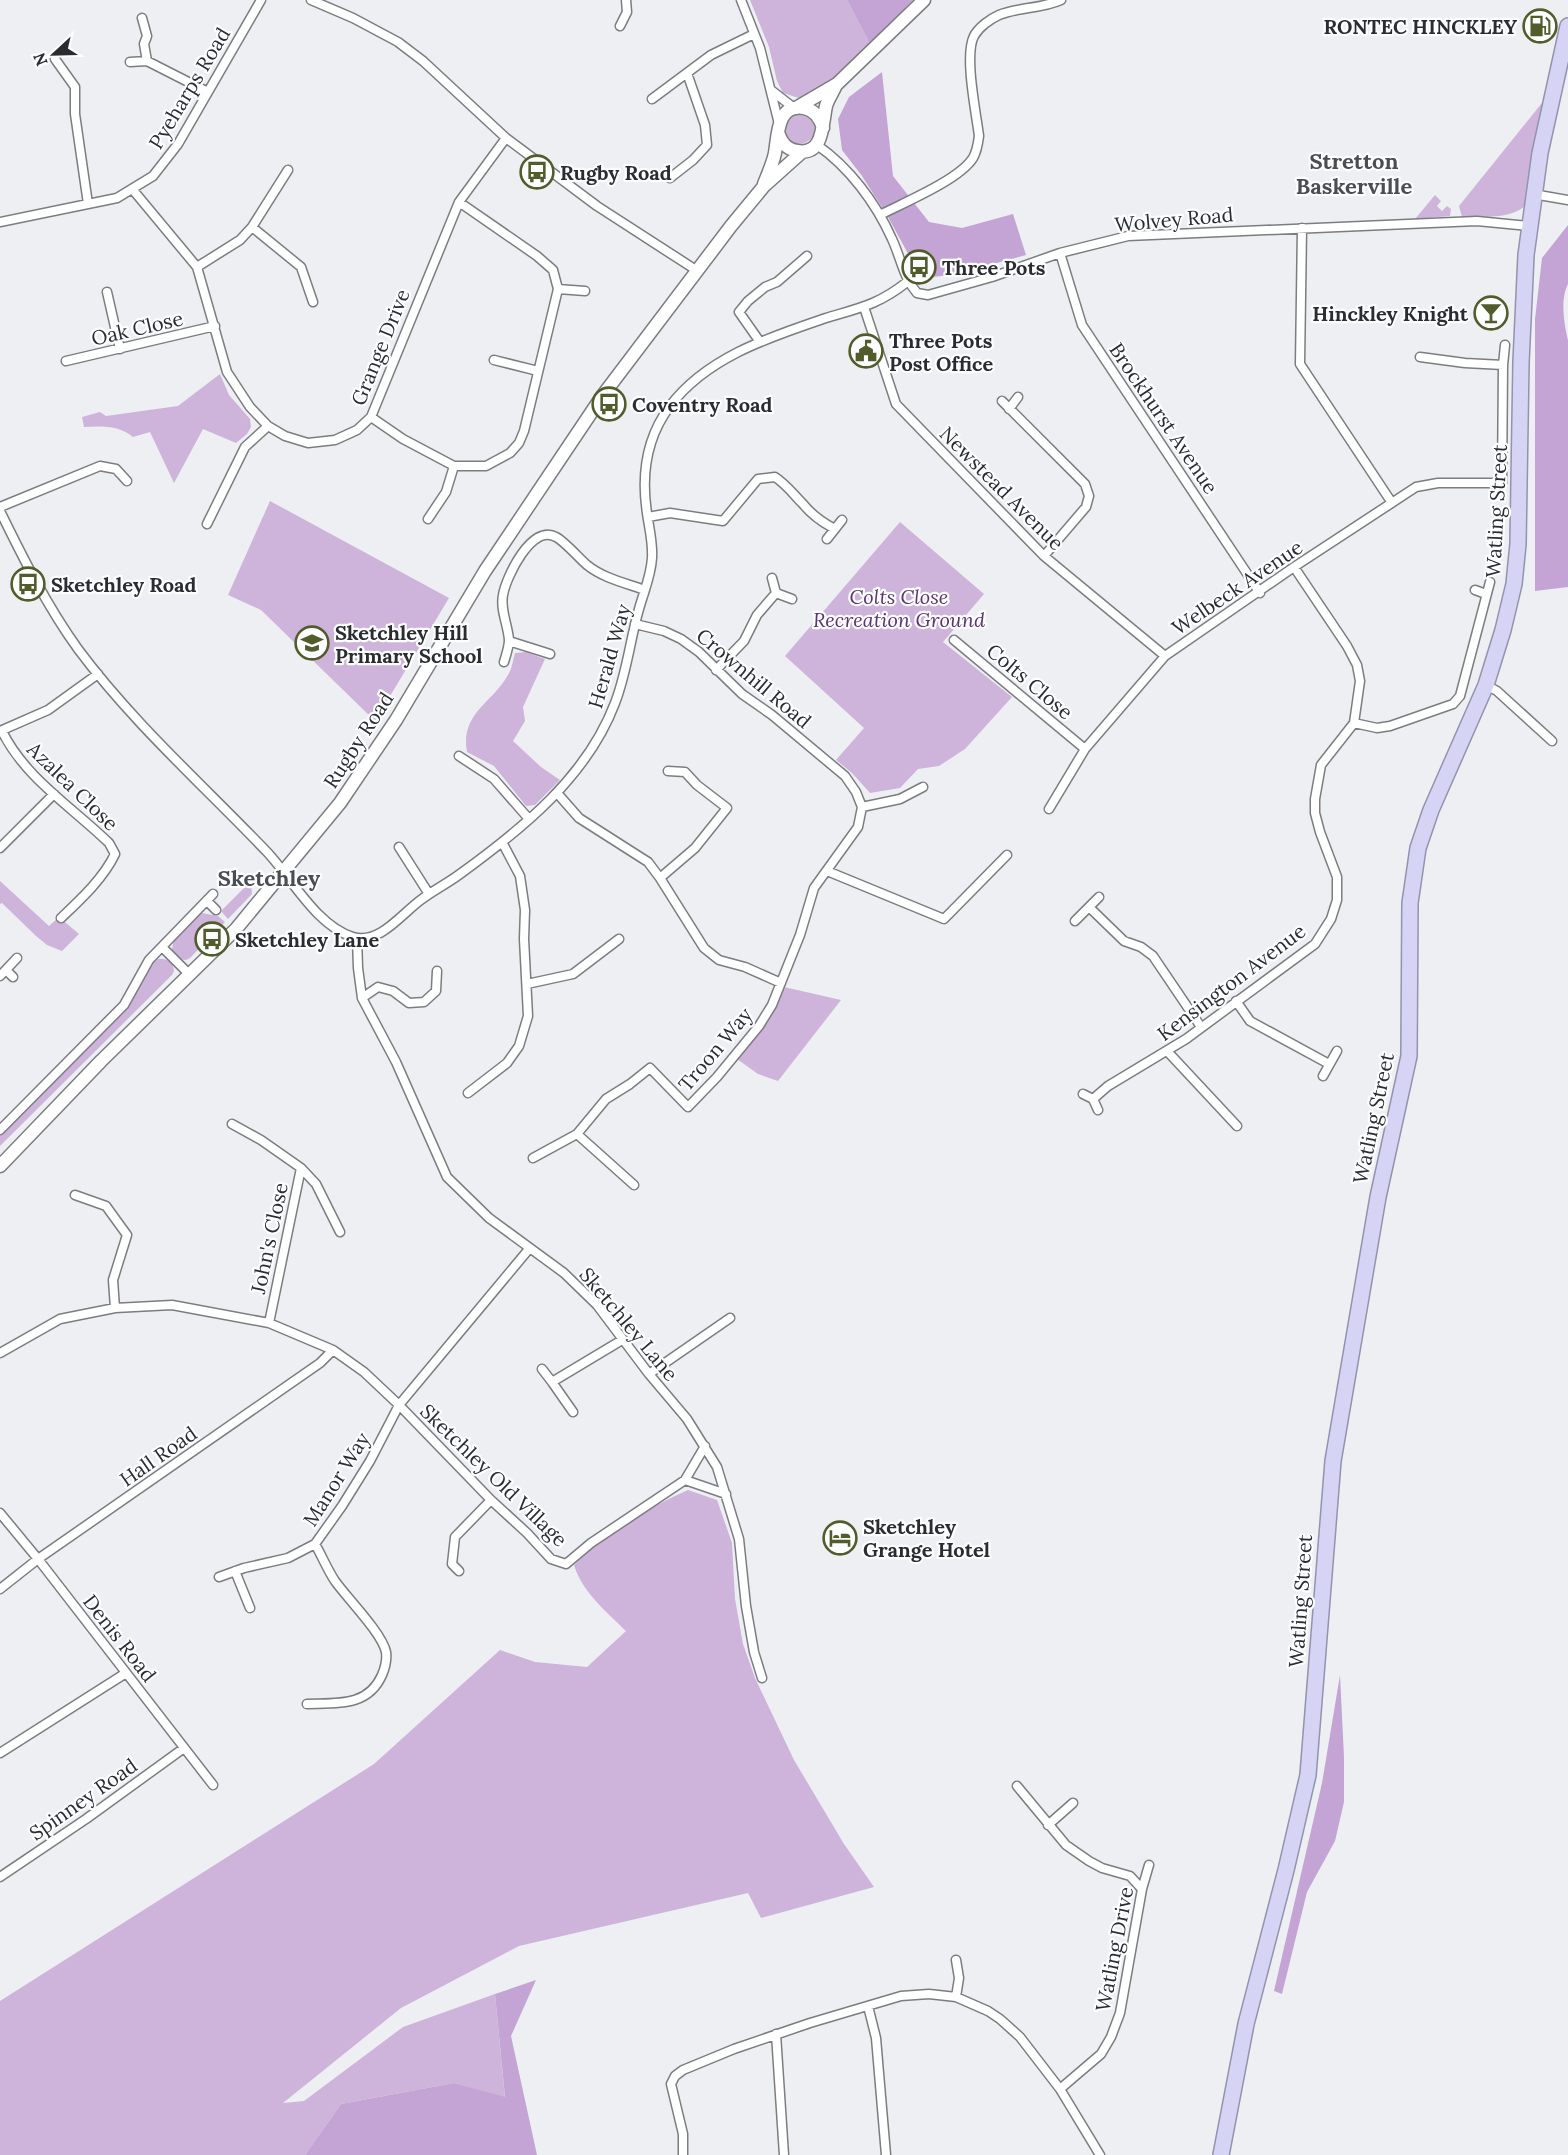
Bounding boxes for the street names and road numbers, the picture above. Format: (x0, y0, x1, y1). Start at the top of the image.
street label: Pyeharps Road (143, 23, 235, 153)
street label: Wolvey Road (1114, 201, 1234, 237)
street label: Grange Drive (345, 285, 415, 409)
street label: Oak Close (89, 305, 185, 351)
street label: Brockhurst Avenue (1104, 338, 1224, 498)
street label: Newstead Avenue (935, 421, 1069, 555)
street label: Watling Street (1480, 444, 1512, 578)
street label: Welbeck Avenue (1167, 534, 1307, 640)
street label: Herald Way (582, 601, 636, 711)
street label: Crownhill Road (691, 623, 817, 733)
street label: Colts Close (982, 638, 1078, 724)
street label: Rugby Road (318, 687, 398, 793)
street label: Azalea Close (22, 736, 124, 836)
street label: Kensington Avenue (1152, 918, 1310, 1046)
street label: Troon Way (673, 1002, 758, 1096)
street label: Watling Street (1347, 1050, 1399, 1186)
street label: John's Close (245, 1180, 293, 1297)
street label: Sketchley Lane (574, 1262, 684, 1386)
street label: Sketchley Old Village (415, 1398, 573, 1552)
street label: Hall Road (115, 1420, 201, 1492)
street label: Manor Way (297, 1427, 375, 1531)
street label: Watling Street (1283, 1533, 1317, 1668)
street label: Denis Road (78, 1589, 162, 1687)
street label: Spinney Road (24, 1753, 142, 1845)
street label: Watling Drive (1090, 1884, 1138, 2014)

